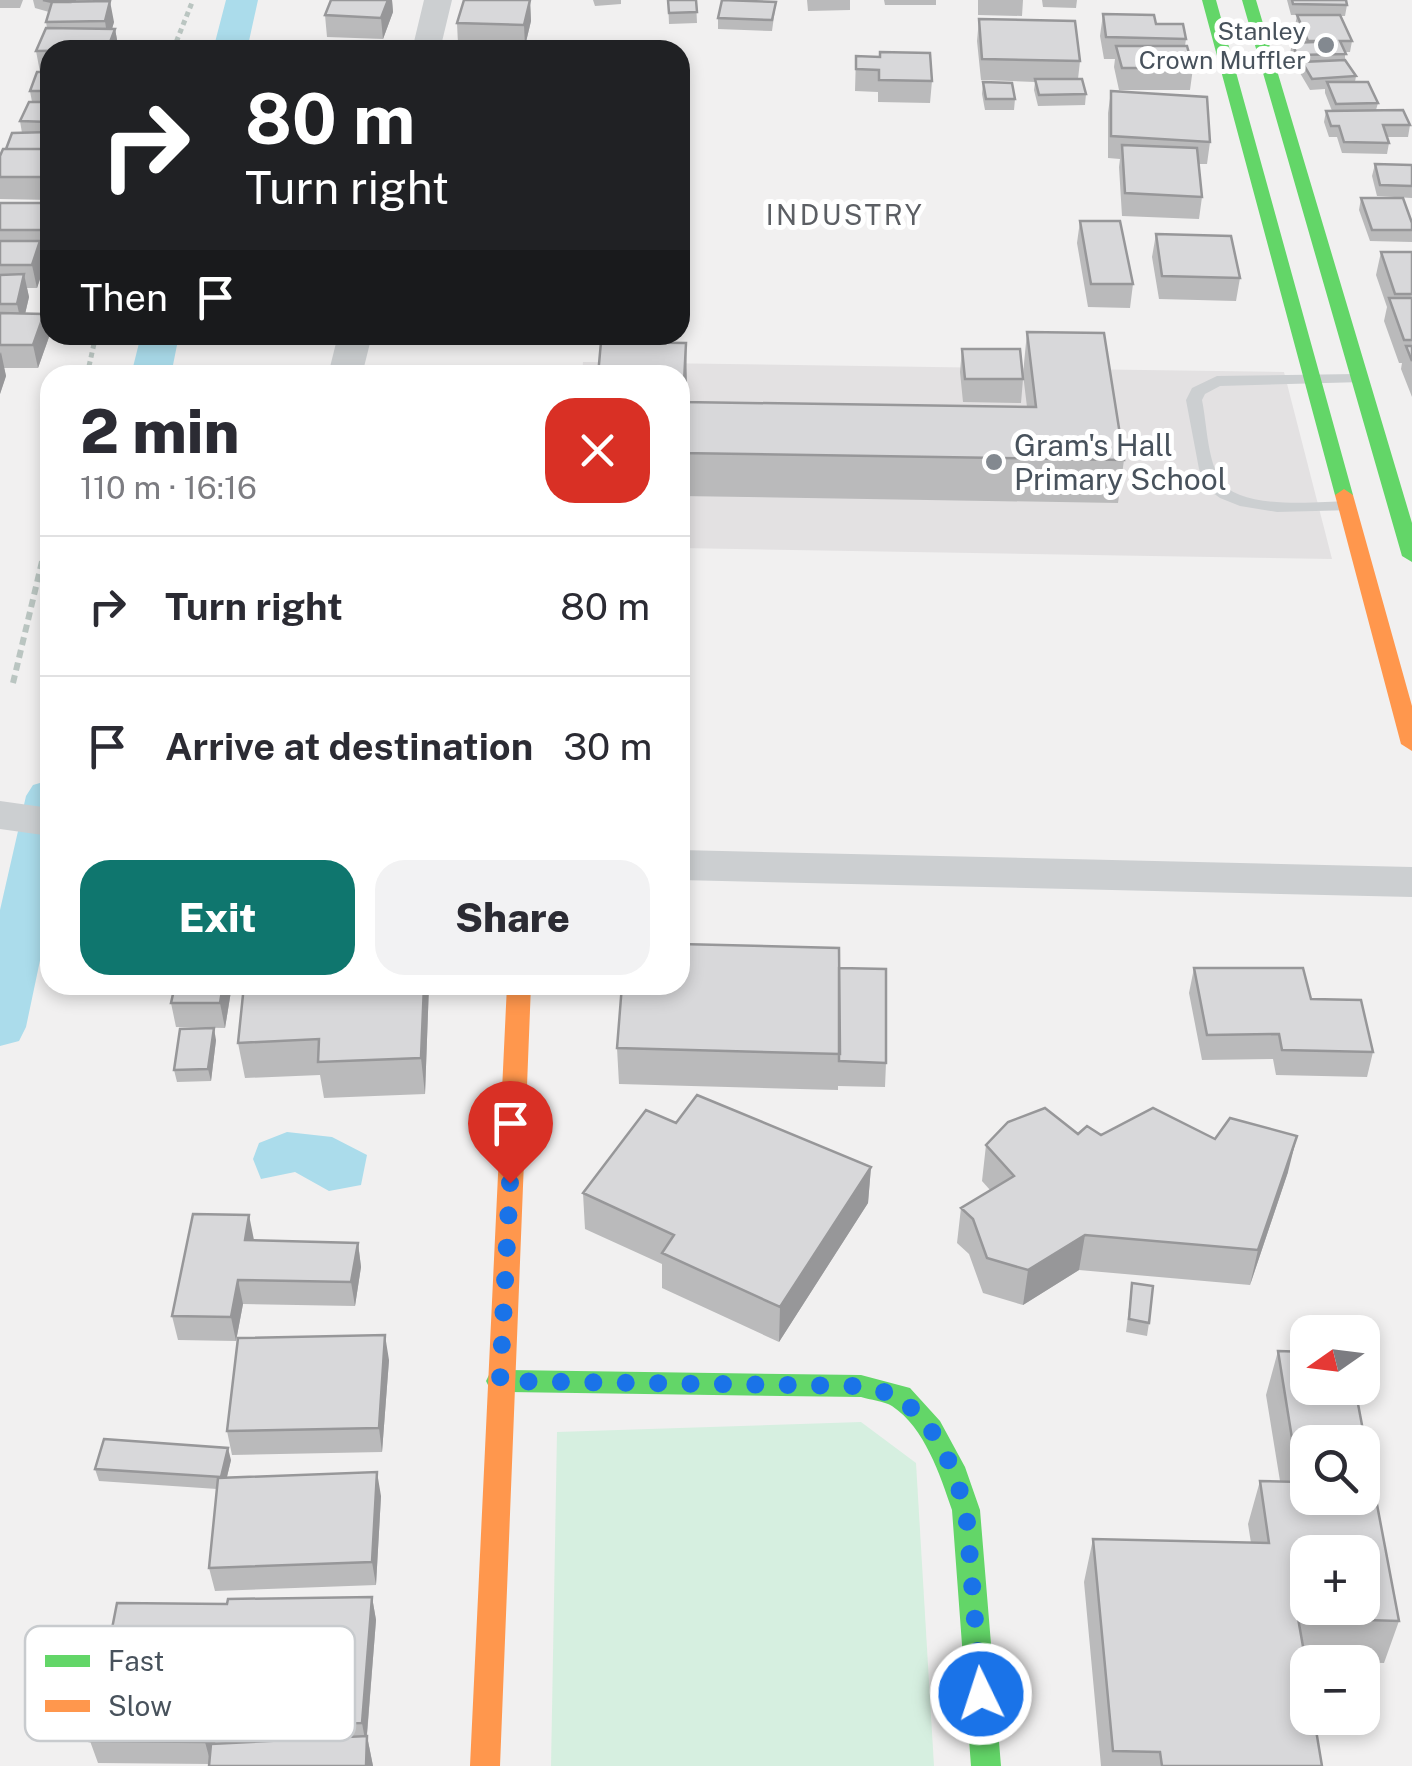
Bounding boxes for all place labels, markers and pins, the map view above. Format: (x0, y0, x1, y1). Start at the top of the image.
place label: Stanley Crown Muffler (1139, 16, 1306, 75)
marker: Stanley Crown Muffler (1315, 34, 1337, 56)
place label: Gram's Hall Primary School (1014, 427, 1227, 497)
marker: Gram's Hall Primary School (983, 451, 1005, 473)
pin (468, 1081, 553, 1184)

